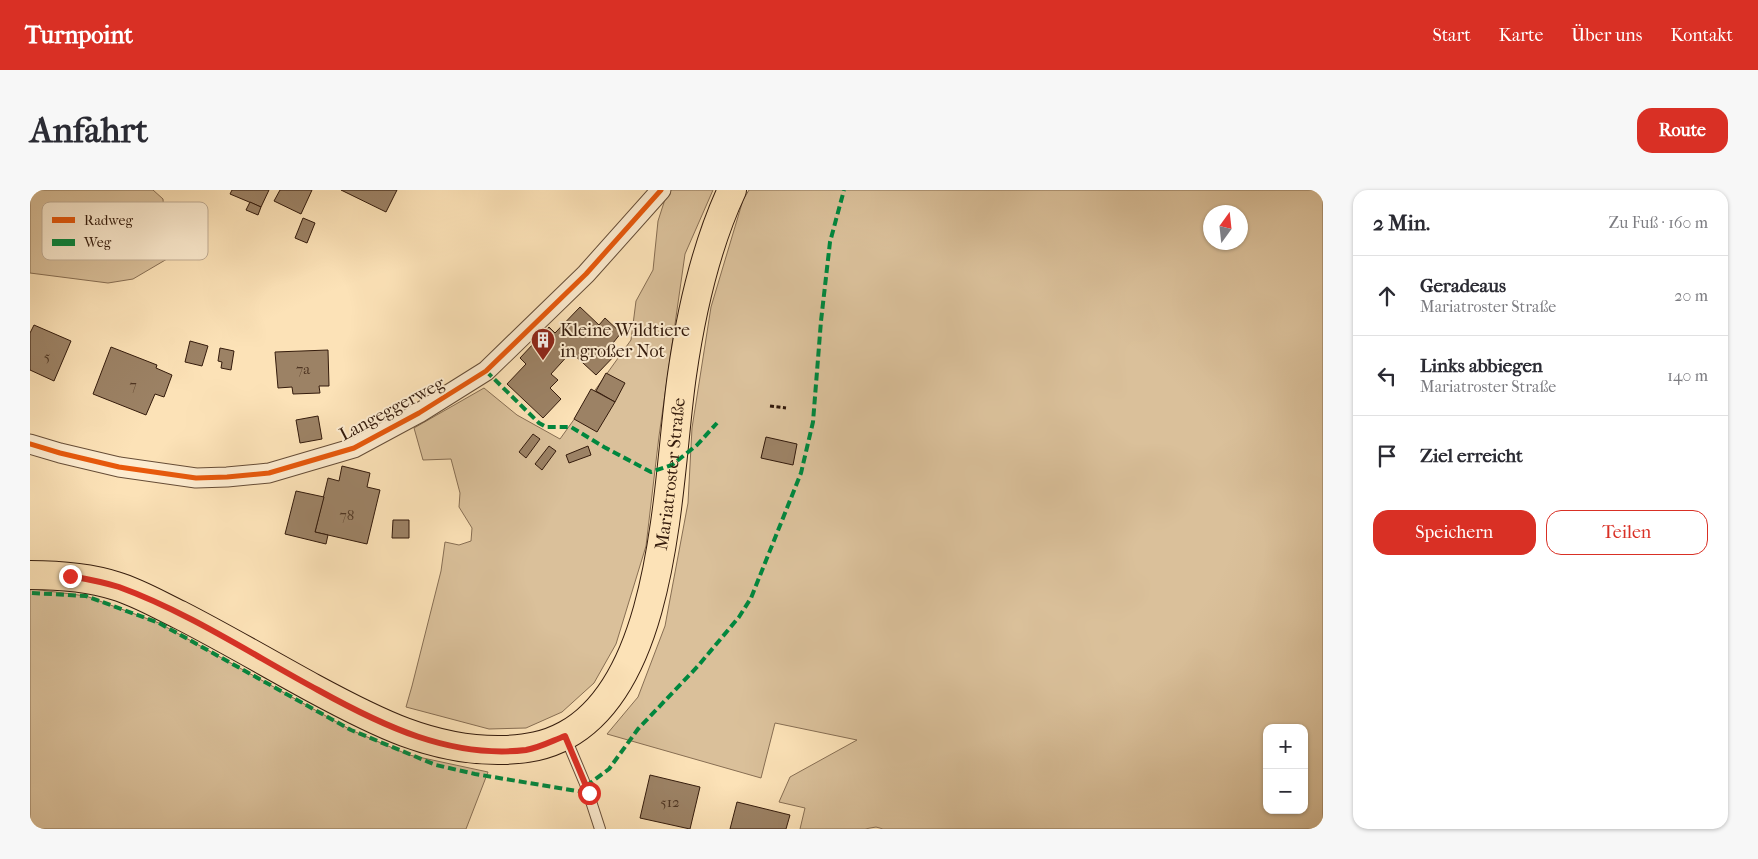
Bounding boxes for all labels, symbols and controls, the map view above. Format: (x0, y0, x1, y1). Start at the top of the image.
text: Turnpoint (25, 21, 133, 49)
text: Start (1432, 25, 1471, 46)
text: Karte (1499, 25, 1543, 46)
text: Über uns (1571, 25, 1642, 46)
text: Kontakt (1670, 25, 1733, 46)
button: Route (1637, 108, 1728, 153)
text: Anfahrt (30, 110, 148, 151)
legend (42, 202, 208, 260)
north arrow (1203, 205, 1248, 250)
text: 2 Min. (1373, 211, 1430, 235)
text: Radweg (84, 212, 133, 229)
text: Zu Fuß · 160 m (1608, 213, 1708, 232)
text: Weg (83, 234, 112, 251)
text: Geradeaus (1420, 275, 1506, 297)
icon: ahead (1373, 282, 1401, 310)
text: 20 m (1674, 286, 1708, 305)
text: Mariatroster Straße (1420, 297, 1556, 316)
place label: Kleine Wildtiere in großer Not (560, 320, 690, 362)
building icon: Kleine Wildtiere in großer Not (530, 327, 556, 361)
house number: 5 (44, 347, 50, 365)
text: Links abbiegen (1420, 355, 1543, 377)
house number: 7a (296, 360, 311, 378)
icon: left (1373, 362, 1401, 390)
text: 140 m (1667, 366, 1708, 385)
street label: Langeggerweg (336, 372, 448, 445)
house number: 7 (129, 376, 137, 394)
text: Mariatroster Straße (1420, 377, 1556, 396)
street label: Mariatroster Straße (650, 396, 689, 552)
icon: arrive (1373, 442, 1401, 470)
text: Ziel erreicht (1420, 445, 1523, 467)
house number: 78 (340, 506, 354, 524)
button: Speichern (1373, 510, 1536, 555)
button: Teilen (1546, 510, 1708, 555)
route end (59, 565, 82, 588)
map controls (1263, 724, 1308, 814)
button: + (1263, 724, 1308, 769)
button: − (1263, 769, 1308, 814)
route start (578, 782, 601, 805)
house number: 512 (660, 793, 680, 811)

